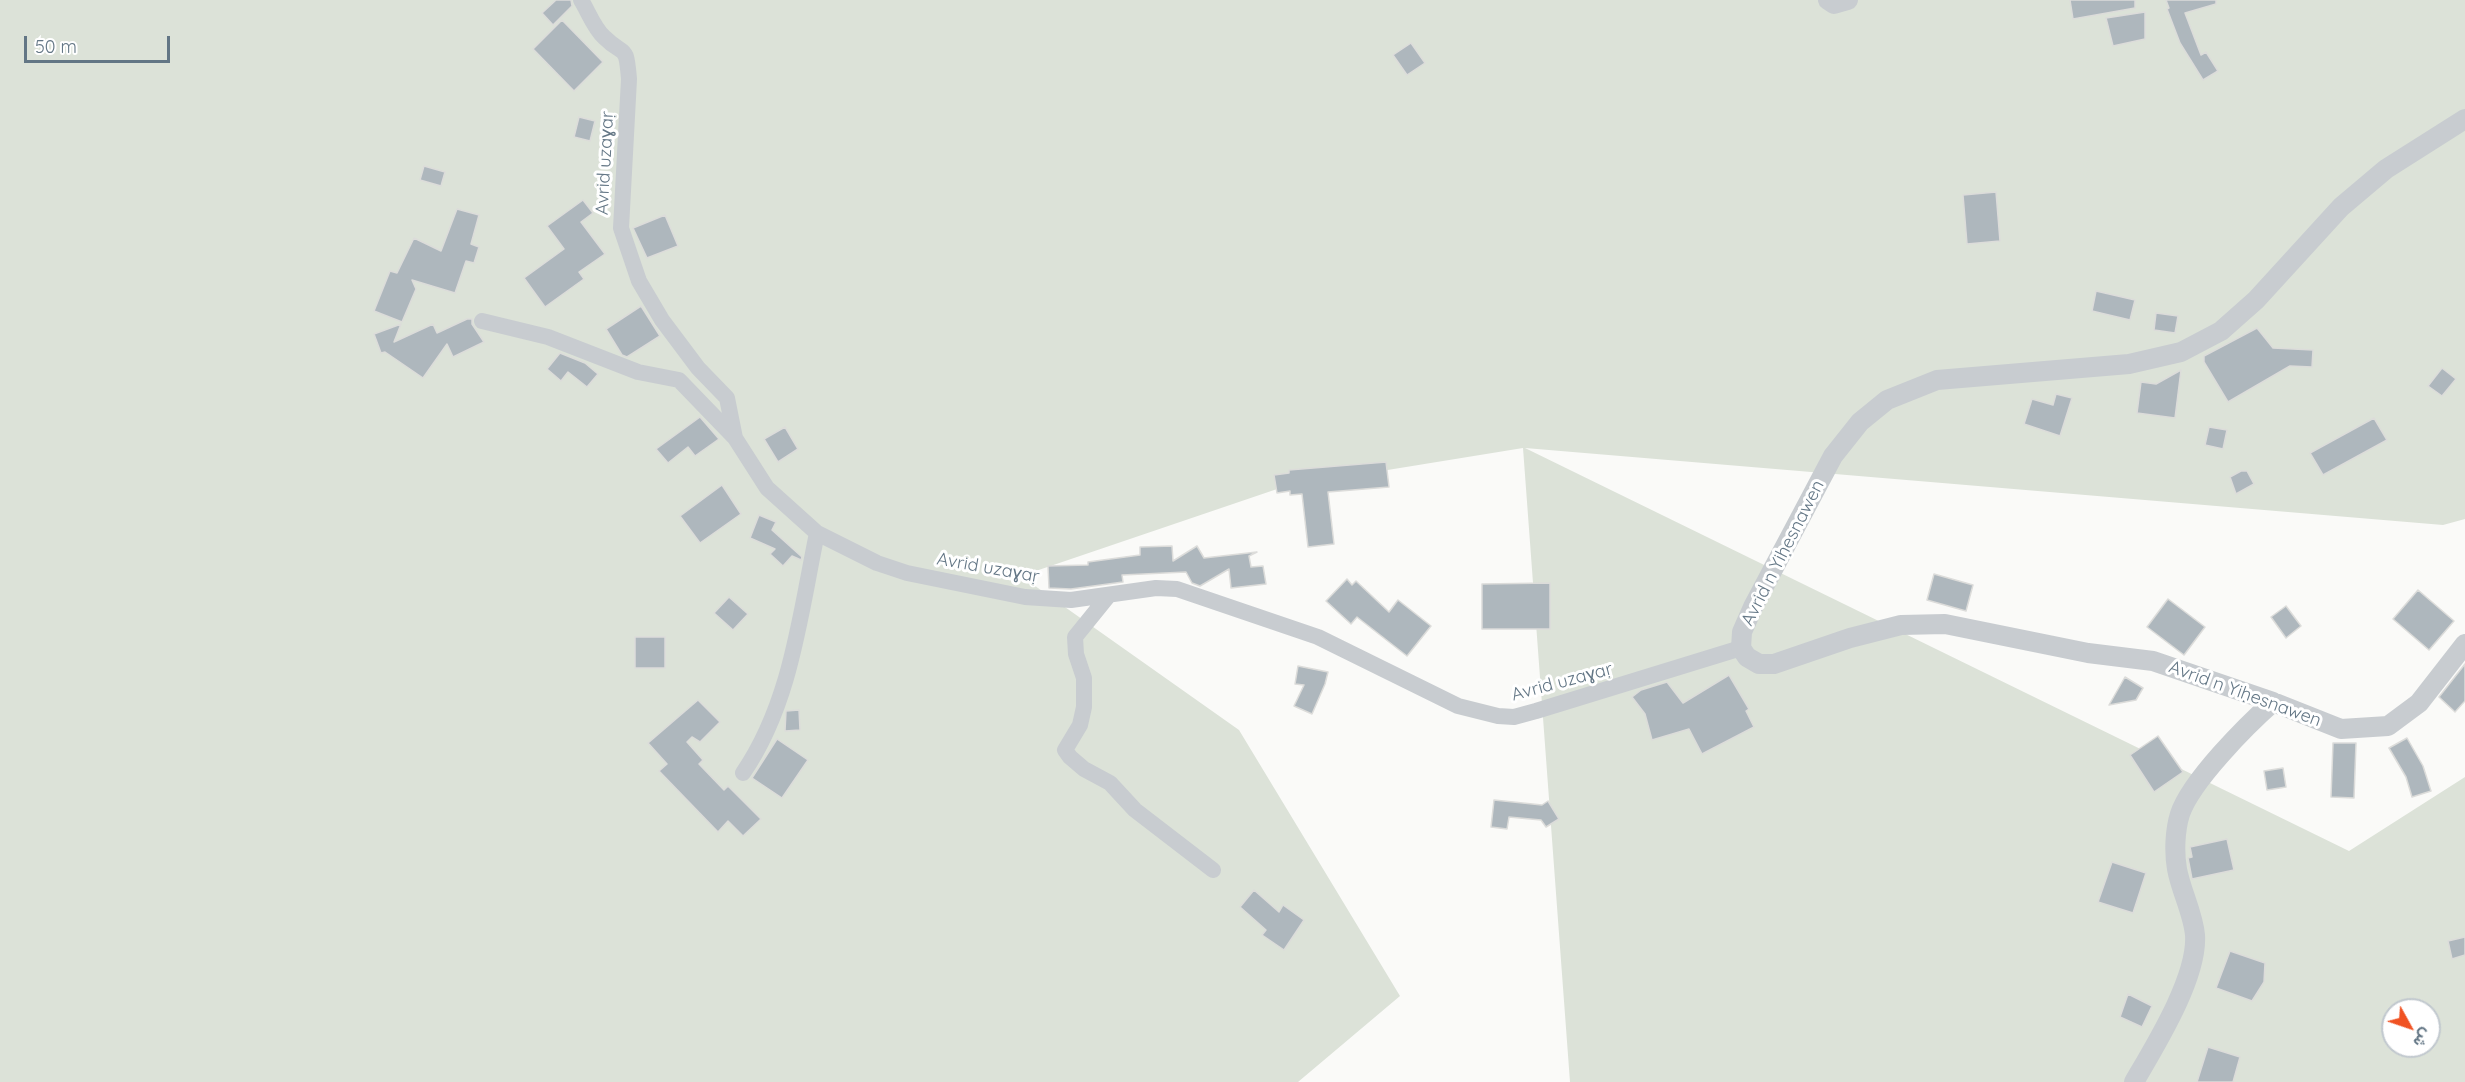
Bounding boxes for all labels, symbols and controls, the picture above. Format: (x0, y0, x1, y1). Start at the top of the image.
scale bar (27, 24, 172, 62)
text: 50 m (35, 35, 77, 58)
street label: Avrid uzaɣaṛ (591, 111, 619, 215)
street label: Avrid n Yiḥesnawen (1737, 477, 1829, 629)
street label: Avrid uzaɣaṛ (935, 548, 1041, 588)
street label: Avrid n Yiḥesnawen (2166, 656, 2324, 732)
street label: Avrid uzaɣaṛ (1509, 658, 1615, 706)
north arrow (2381, 998, 2441, 1058)
text: ش (2409, 1024, 2437, 1052)

